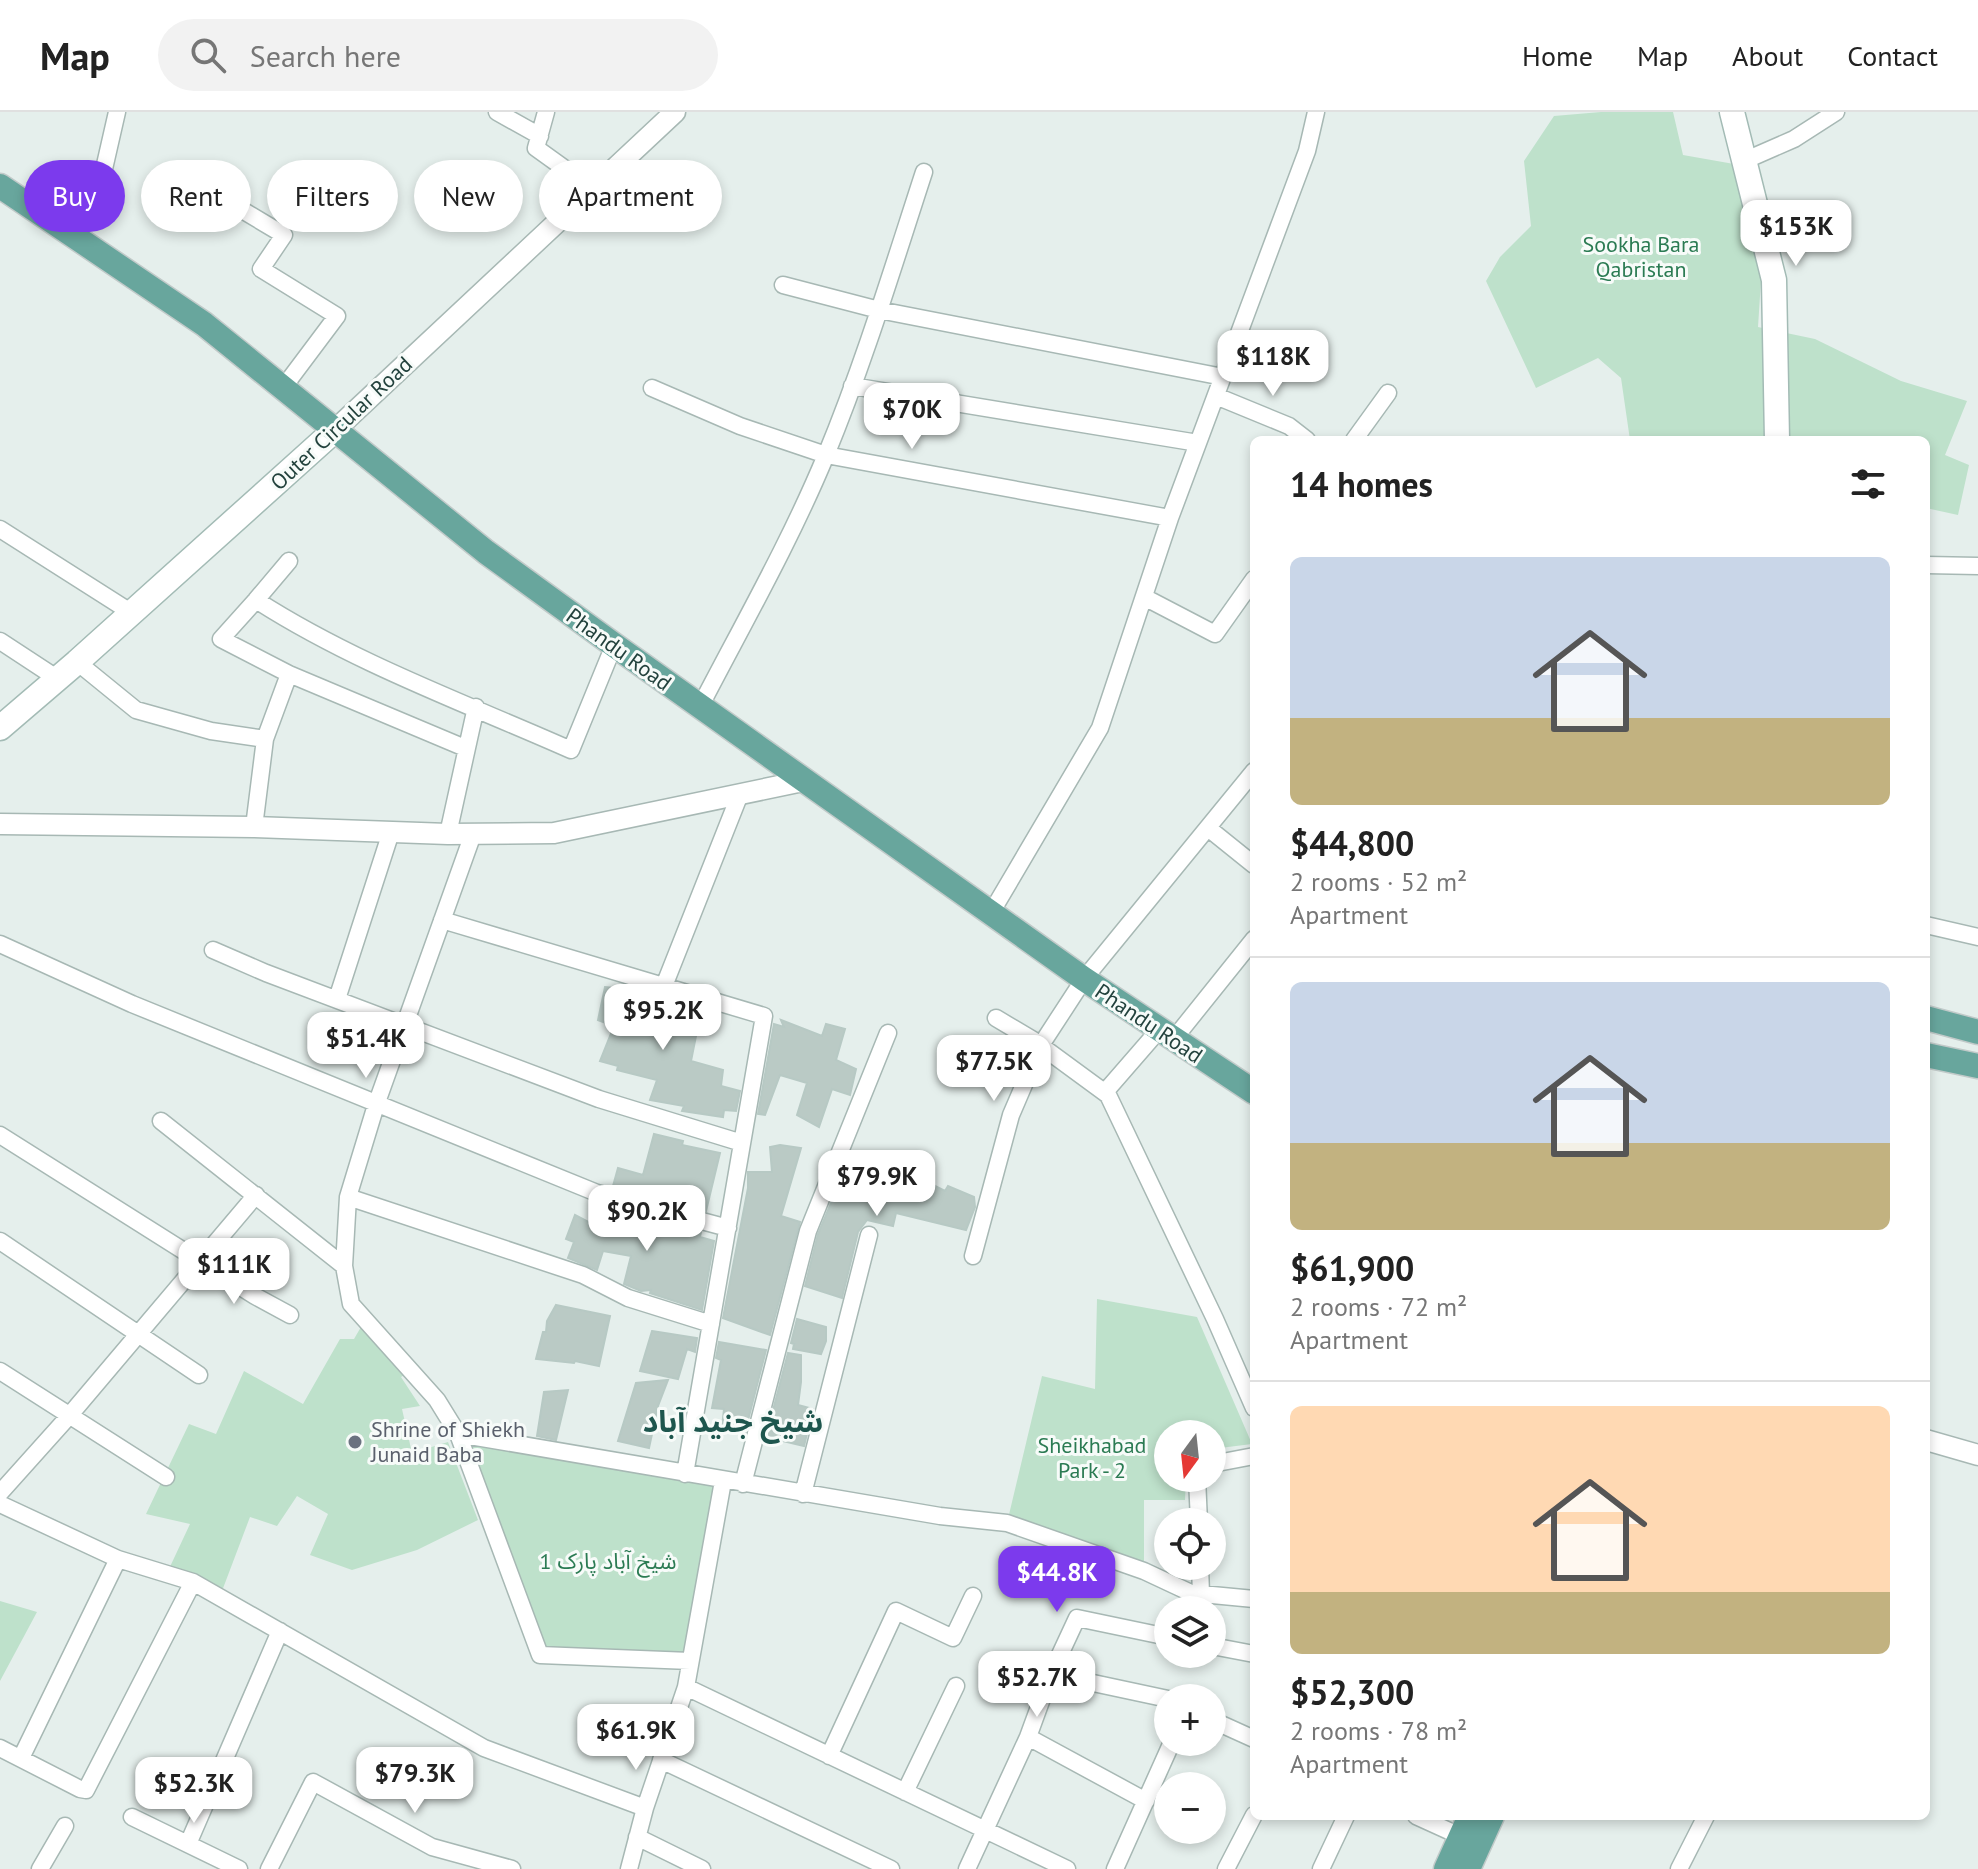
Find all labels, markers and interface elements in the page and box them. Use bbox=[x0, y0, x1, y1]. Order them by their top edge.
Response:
search box bbox=[158, 19, 718, 91]
text: Map bbox=[40, 31, 110, 80]
icon: search bbox=[186, 33, 230, 77]
text: Search here bbox=[250, 36, 401, 75]
text: Home bbox=[1522, 37, 1593, 74]
text: Map bbox=[1637, 37, 1688, 74]
text: About bbox=[1732, 37, 1803, 74]
text: Contact bbox=[1847, 37, 1938, 74]
chip: Buy bbox=[24, 160, 125, 232]
chip: Rent bbox=[141, 160, 251, 232]
chip: Filters bbox=[267, 160, 398, 232]
chip: New bbox=[414, 160, 523, 232]
chip: Apartment bbox=[539, 160, 722, 232]
pin: $153K bbox=[1740, 200, 1852, 268]
text: $153K bbox=[1758, 209, 1834, 242]
park label: Sookha Bara Qabristan bbox=[1583, 230, 1699, 283]
pin: $118K bbox=[1217, 330, 1329, 398]
text: $118K bbox=[1235, 339, 1311, 372]
street label: Outer Circular Road bbox=[264, 350, 418, 496]
pin: $70K bbox=[865, 383, 959, 451]
text: $70K bbox=[882, 392, 942, 425]
text: 14 homes bbox=[1290, 462, 1433, 506]
icon: filters bbox=[1846, 462, 1890, 506]
street label: Phandu Road bbox=[561, 601, 677, 697]
icon: home bbox=[1518, 609, 1662, 753]
text: $44,800 bbox=[1290, 821, 1414, 865]
text: 2 rooms · 52 m² bbox=[1290, 865, 1467, 898]
text: Apartment bbox=[1290, 898, 1408, 931]
street label: Phandu Road bbox=[1090, 977, 1208, 1069]
pin: $95.2K bbox=[598, 984, 728, 1052]
text: $95.2K bbox=[622, 993, 704, 1026]
pin: $51.4K bbox=[301, 1012, 431, 1080]
text: $51.4K bbox=[325, 1021, 407, 1054]
icon: home bbox=[1518, 1034, 1662, 1178]
pin: $77.5K bbox=[929, 1035, 1059, 1103]
text: $77.5K bbox=[955, 1044, 1033, 1077]
pin: $79.9K bbox=[812, 1150, 942, 1218]
text: $79.9K bbox=[836, 1159, 918, 1192]
pin: $90.2K bbox=[582, 1185, 712, 1253]
text: $90.2K bbox=[606, 1194, 688, 1227]
pin: $111K bbox=[178, 1238, 290, 1306]
text: $61,900 bbox=[1290, 1246, 1414, 1290]
text: $111K bbox=[196, 1247, 272, 1280]
text: 2 rooms · 72 m² bbox=[1290, 1290, 1467, 1323]
text: Apartment bbox=[1290, 1323, 1408, 1356]
district label: شیخ جنید آباد bbox=[643, 1401, 823, 1444]
place label: Shrine of Shiekh Junaid Baba bbox=[370, 1415, 525, 1468]
north arrow bbox=[1154, 1420, 1226, 1492]
map controls bbox=[1154, 1420, 1226, 1844]
park label: Sheikhabad Park - 2 bbox=[1038, 1431, 1146, 1484]
marker: Shrine of Shiekh Junaid Baba bbox=[346, 1433, 364, 1451]
icon: home bbox=[1518, 1458, 1662, 1602]
button: locate bbox=[1154, 1508, 1226, 1580]
pin: $44.8K bbox=[992, 1546, 1122, 1614]
park label: شیخ آباد پارک 1 bbox=[540, 1547, 676, 1578]
text: $44.8K bbox=[1016, 1555, 1098, 1588]
button: layers bbox=[1154, 1596, 1226, 1668]
pin: $52.7K bbox=[972, 1651, 1102, 1719]
text: $52.7K bbox=[996, 1660, 1078, 1693]
text: $52,300 bbox=[1290, 1670, 1414, 1714]
button: + bbox=[1154, 1684, 1226, 1756]
pin: $61.9K bbox=[571, 1704, 701, 1772]
text: $61.9K bbox=[595, 1713, 677, 1746]
text: 2 rooms · 78 m² bbox=[1290, 1714, 1467, 1747]
pin: $79.3K bbox=[350, 1747, 480, 1815]
text: Apartment bbox=[1290, 1747, 1408, 1780]
text: $79.3K bbox=[374, 1756, 456, 1789]
pin: $52.3K bbox=[129, 1757, 259, 1825]
text: $52.3K bbox=[153, 1766, 235, 1799]
button: − bbox=[1154, 1772, 1226, 1844]

